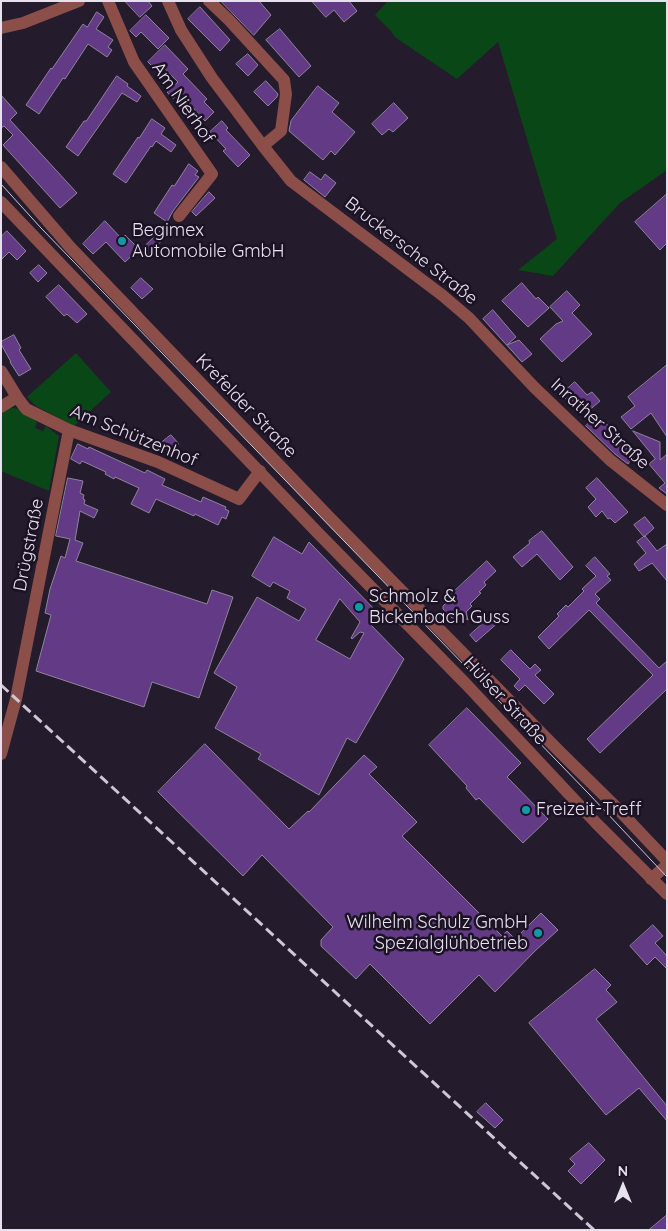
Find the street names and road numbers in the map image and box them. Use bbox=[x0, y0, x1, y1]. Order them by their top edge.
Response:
street label: Am Nierhof bbox=[147, 58, 219, 148]
street label: Bruckersche Straße bbox=[340, 192, 482, 310]
street label: Krefelder Straße bbox=[191, 349, 301, 463]
street label: Inrather Straße bbox=[546, 374, 654, 474]
street label: Am Schützenhof bbox=[67, 401, 201, 471]
street label: Drügstraße bbox=[9, 497, 49, 593]
street label: Hülser Straße bbox=[459, 652, 551, 750]

